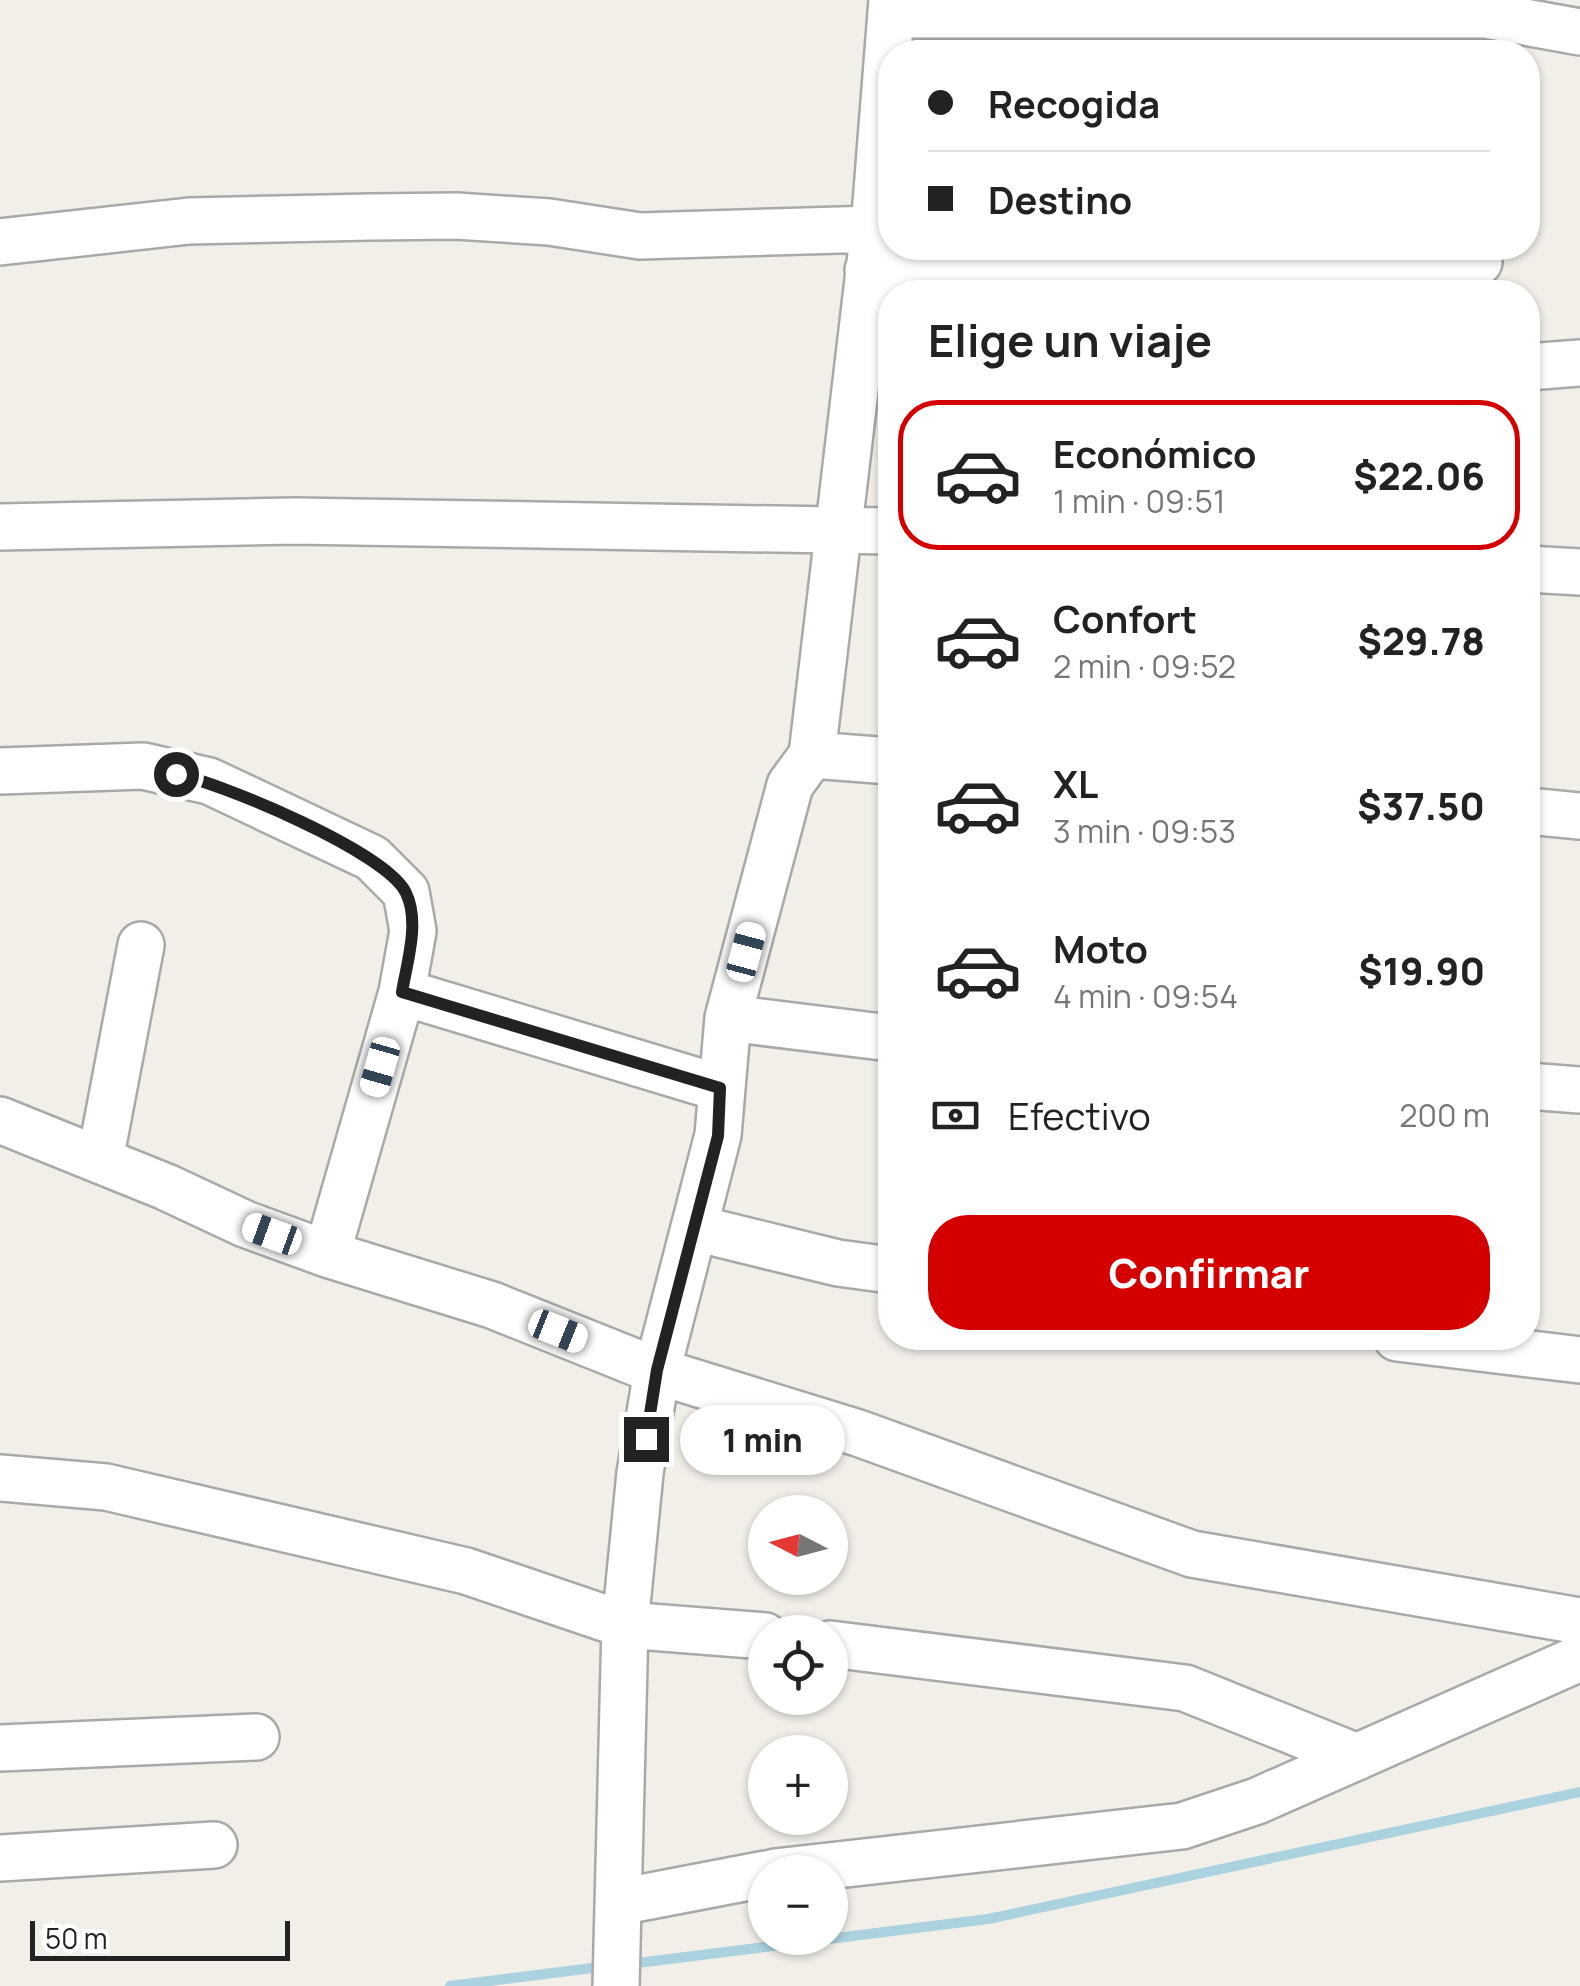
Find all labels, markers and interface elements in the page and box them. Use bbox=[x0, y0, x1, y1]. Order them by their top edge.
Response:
text: Recogida bbox=[988, 77, 1160, 129]
text: Destino bbox=[988, 173, 1132, 225]
text: Elige un viaje bbox=[928, 309, 1212, 371]
text: Económico bbox=[1053, 427, 1257, 479]
icon: car bbox=[933, 430, 1023, 520]
text: $22.06 bbox=[1353, 449, 1485, 501]
text: 1 min · 09:51 bbox=[1053, 479, 1225, 523]
text: Confort bbox=[1053, 592, 1197, 644]
icon: car bbox=[933, 595, 1023, 685]
text: $29.78 bbox=[1358, 614, 1485, 666]
text: 2 min · 09:52 bbox=[1053, 644, 1236, 688]
route start bbox=[154, 752, 199, 797]
text: XL bbox=[1053, 757, 1098, 809]
icon: car bbox=[933, 760, 1023, 850]
text: $37.50 bbox=[1357, 779, 1485, 831]
text: 3 min · 09:53 bbox=[1053, 809, 1236, 853]
car bbox=[724, 919, 768, 985]
text: Moto bbox=[1053, 922, 1148, 974]
icon: car bbox=[933, 925, 1023, 1015]
text: $19.90 bbox=[1358, 944, 1485, 996]
text: 4 min · 09:54 bbox=[1053, 974, 1238, 1018]
car bbox=[357, 1034, 403, 1100]
icon: cash bbox=[928, 1088, 983, 1143]
text: Efectivo bbox=[1008, 1089, 1151, 1141]
text: 200 m bbox=[1399, 1093, 1490, 1137]
car bbox=[239, 1210, 305, 1258]
button: Confirmar bbox=[928, 1215, 1490, 1330]
car bbox=[525, 1306, 591, 1356]
callout: 1 min bbox=[681, 1404, 846, 1474]
route end bbox=[624, 1417, 669, 1462]
text: 1 min bbox=[722, 1418, 803, 1462]
north arrow bbox=[748, 1495, 848, 1595]
map controls bbox=[748, 1495, 848, 1955]
button: locate bbox=[748, 1615, 848, 1715]
button: + bbox=[748, 1735, 848, 1835]
button: − bbox=[748, 1855, 848, 1955]
scale bar bbox=[30, 1916, 290, 1960]
text: 50 m bbox=[45, 1919, 108, 1957]

